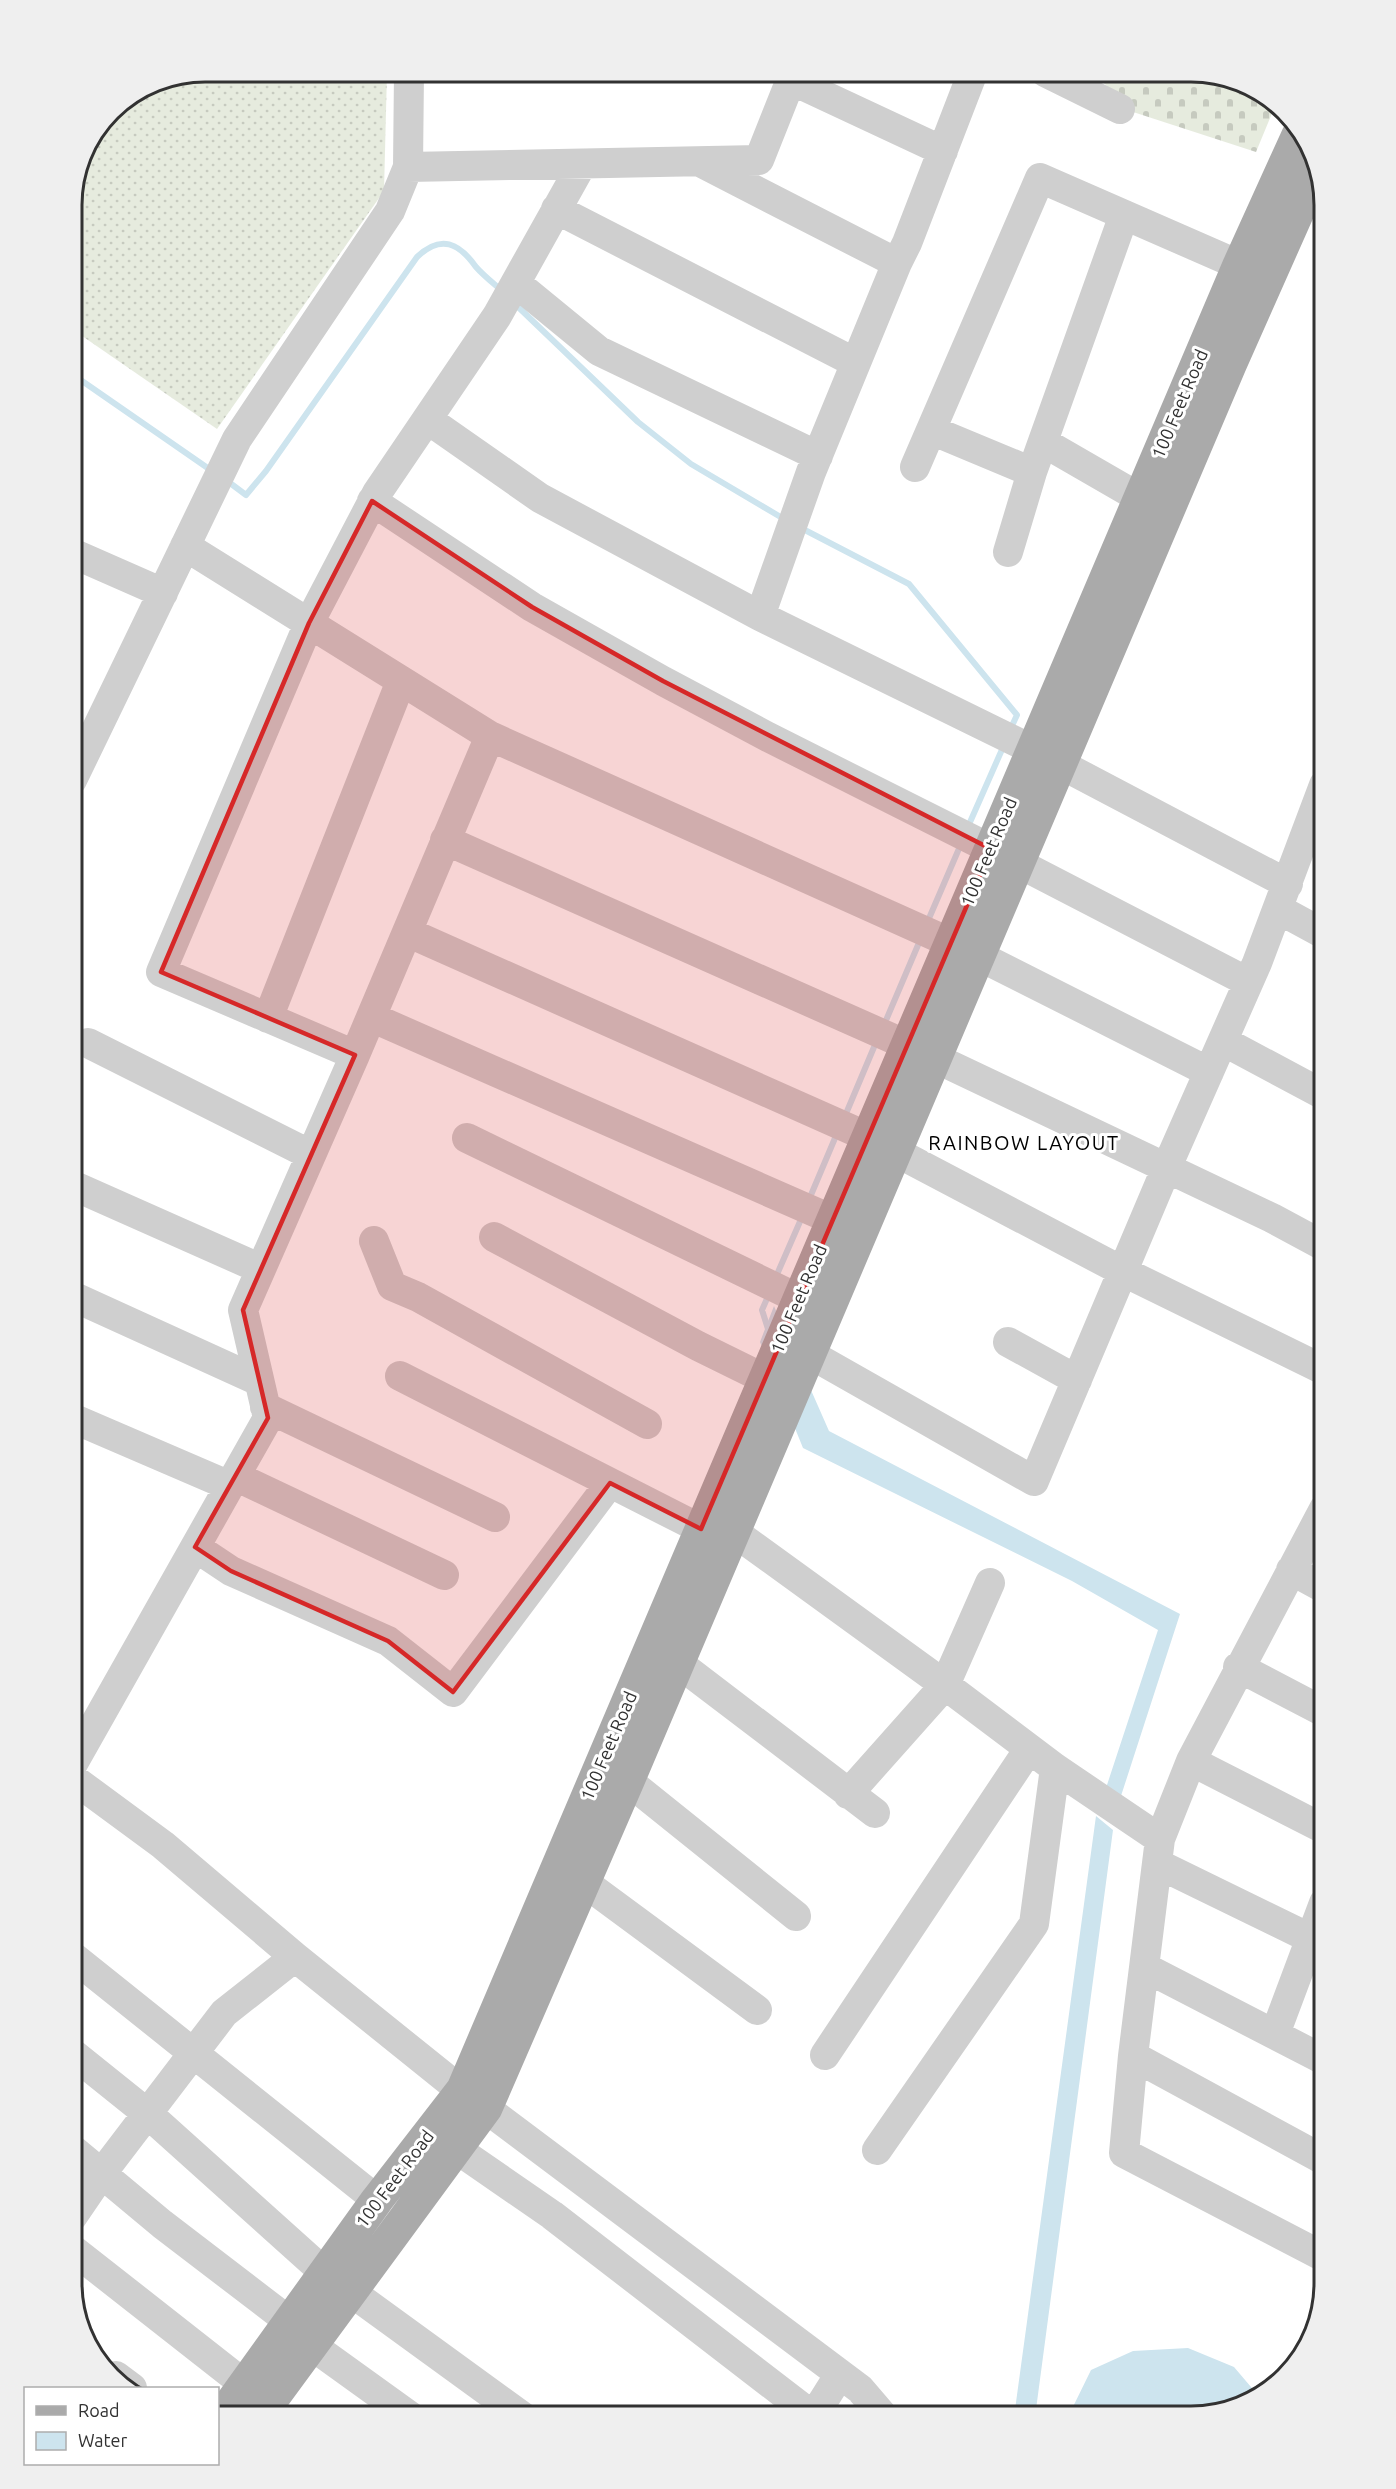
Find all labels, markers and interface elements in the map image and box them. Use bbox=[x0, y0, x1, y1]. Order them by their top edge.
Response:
street label: 100 Feet Road bbox=[1147, 346, 1211, 461]
street label: 100 Feet Road bbox=[956, 794, 1020, 909]
district label: RAINBOW LAYOUT bbox=[928, 1131, 1120, 1154]
street label: 100 Feet Road bbox=[766, 1241, 830, 1356]
street label: 100 Feet Road bbox=[576, 1688, 640, 1803]
street label: 100 Feet Road bbox=[351, 2126, 437, 2231]
legend bbox=[24, 2387, 219, 2465]
text: Road bbox=[78, 2400, 120, 2420]
text: Water bbox=[78, 2430, 128, 2450]

